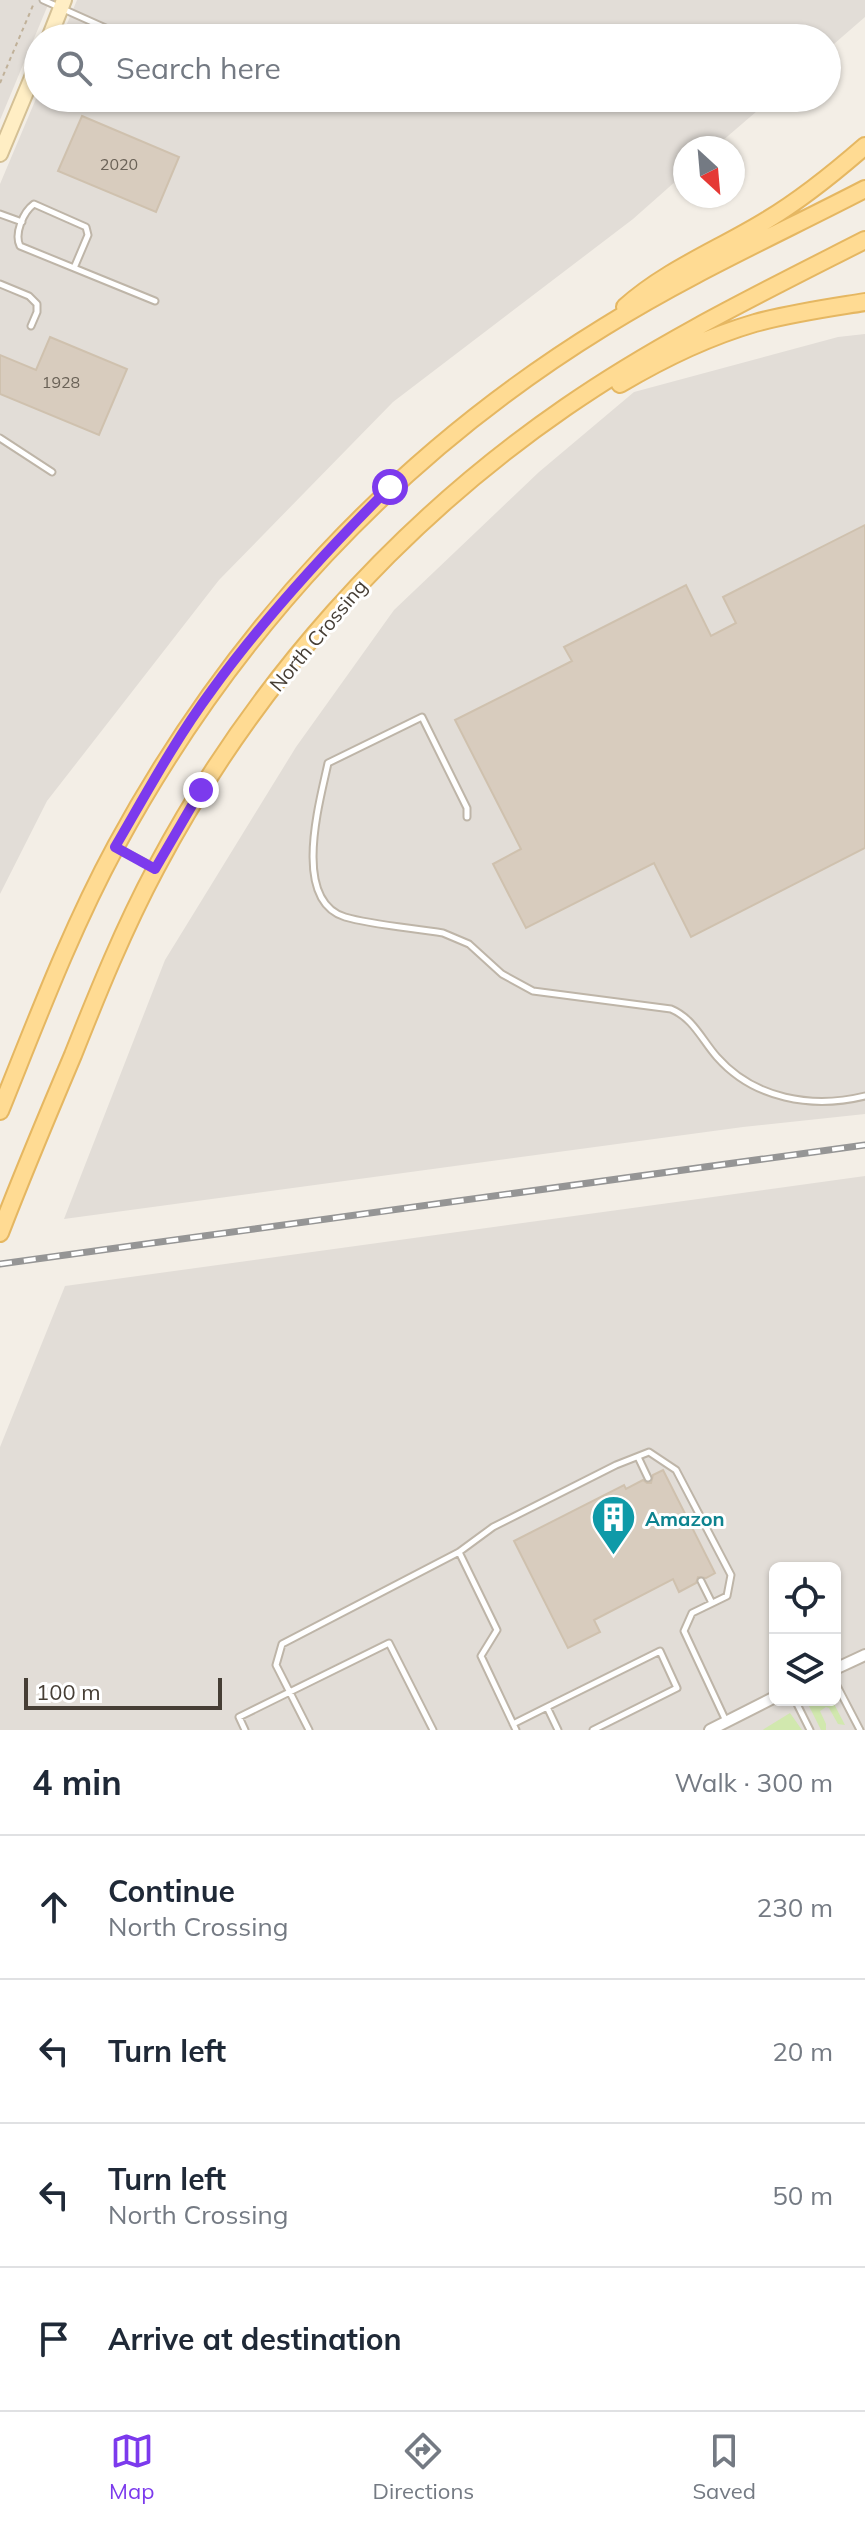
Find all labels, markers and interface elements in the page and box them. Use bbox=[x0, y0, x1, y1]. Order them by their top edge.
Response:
search box bbox=[24, 24, 841, 112]
icon: search bbox=[52, 46, 96, 90]
text: Search here bbox=[116, 49, 281, 87]
north arrow bbox=[673, 136, 745, 208]
house number: 2020 bbox=[100, 154, 138, 174]
house number: 1928 bbox=[42, 372, 80, 392]
route start bbox=[372, 469, 408, 505]
street label: North Crossing bbox=[264, 574, 372, 696]
route end bbox=[183, 772, 219, 808]
building icon: Amazon bbox=[590, 1494, 638, 1557]
place label: Amazon bbox=[645, 1506, 725, 1531]
map controls bbox=[769, 1562, 841, 1706]
button: locate bbox=[769, 1562, 841, 1634]
button: layers bbox=[769, 1634, 841, 1706]
scale bar bbox=[24, 1674, 222, 1710]
text: 100 m bbox=[36, 1678, 101, 1706]
text: 4 min bbox=[32, 1761, 122, 1804]
text: Walk · 300 m bbox=[674, 1766, 833, 1799]
text: Continue bbox=[108, 1872, 235, 1910]
icon: ahead bbox=[32, 1885, 76, 1929]
text: 230 m bbox=[757, 1891, 833, 1924]
text: North Crossing bbox=[108, 1910, 288, 1943]
icon: left bbox=[32, 2029, 76, 2073]
text: Turn left bbox=[108, 2032, 226, 2070]
text: 20 m bbox=[772, 2035, 833, 2068]
text: Turn left bbox=[108, 2160, 226, 2198]
icon: left bbox=[32, 2173, 76, 2217]
text: 50 m bbox=[772, 2179, 833, 2212]
text: North Crossing bbox=[108, 2198, 288, 2231]
icon: arrive bbox=[32, 2317, 76, 2361]
text: Arrive at destination bbox=[108, 2320, 402, 2358]
tab: Map bbox=[109, 2429, 154, 2505]
tab: Directions bbox=[373, 2429, 474, 2505]
tab: Saved bbox=[692, 2429, 756, 2505]

